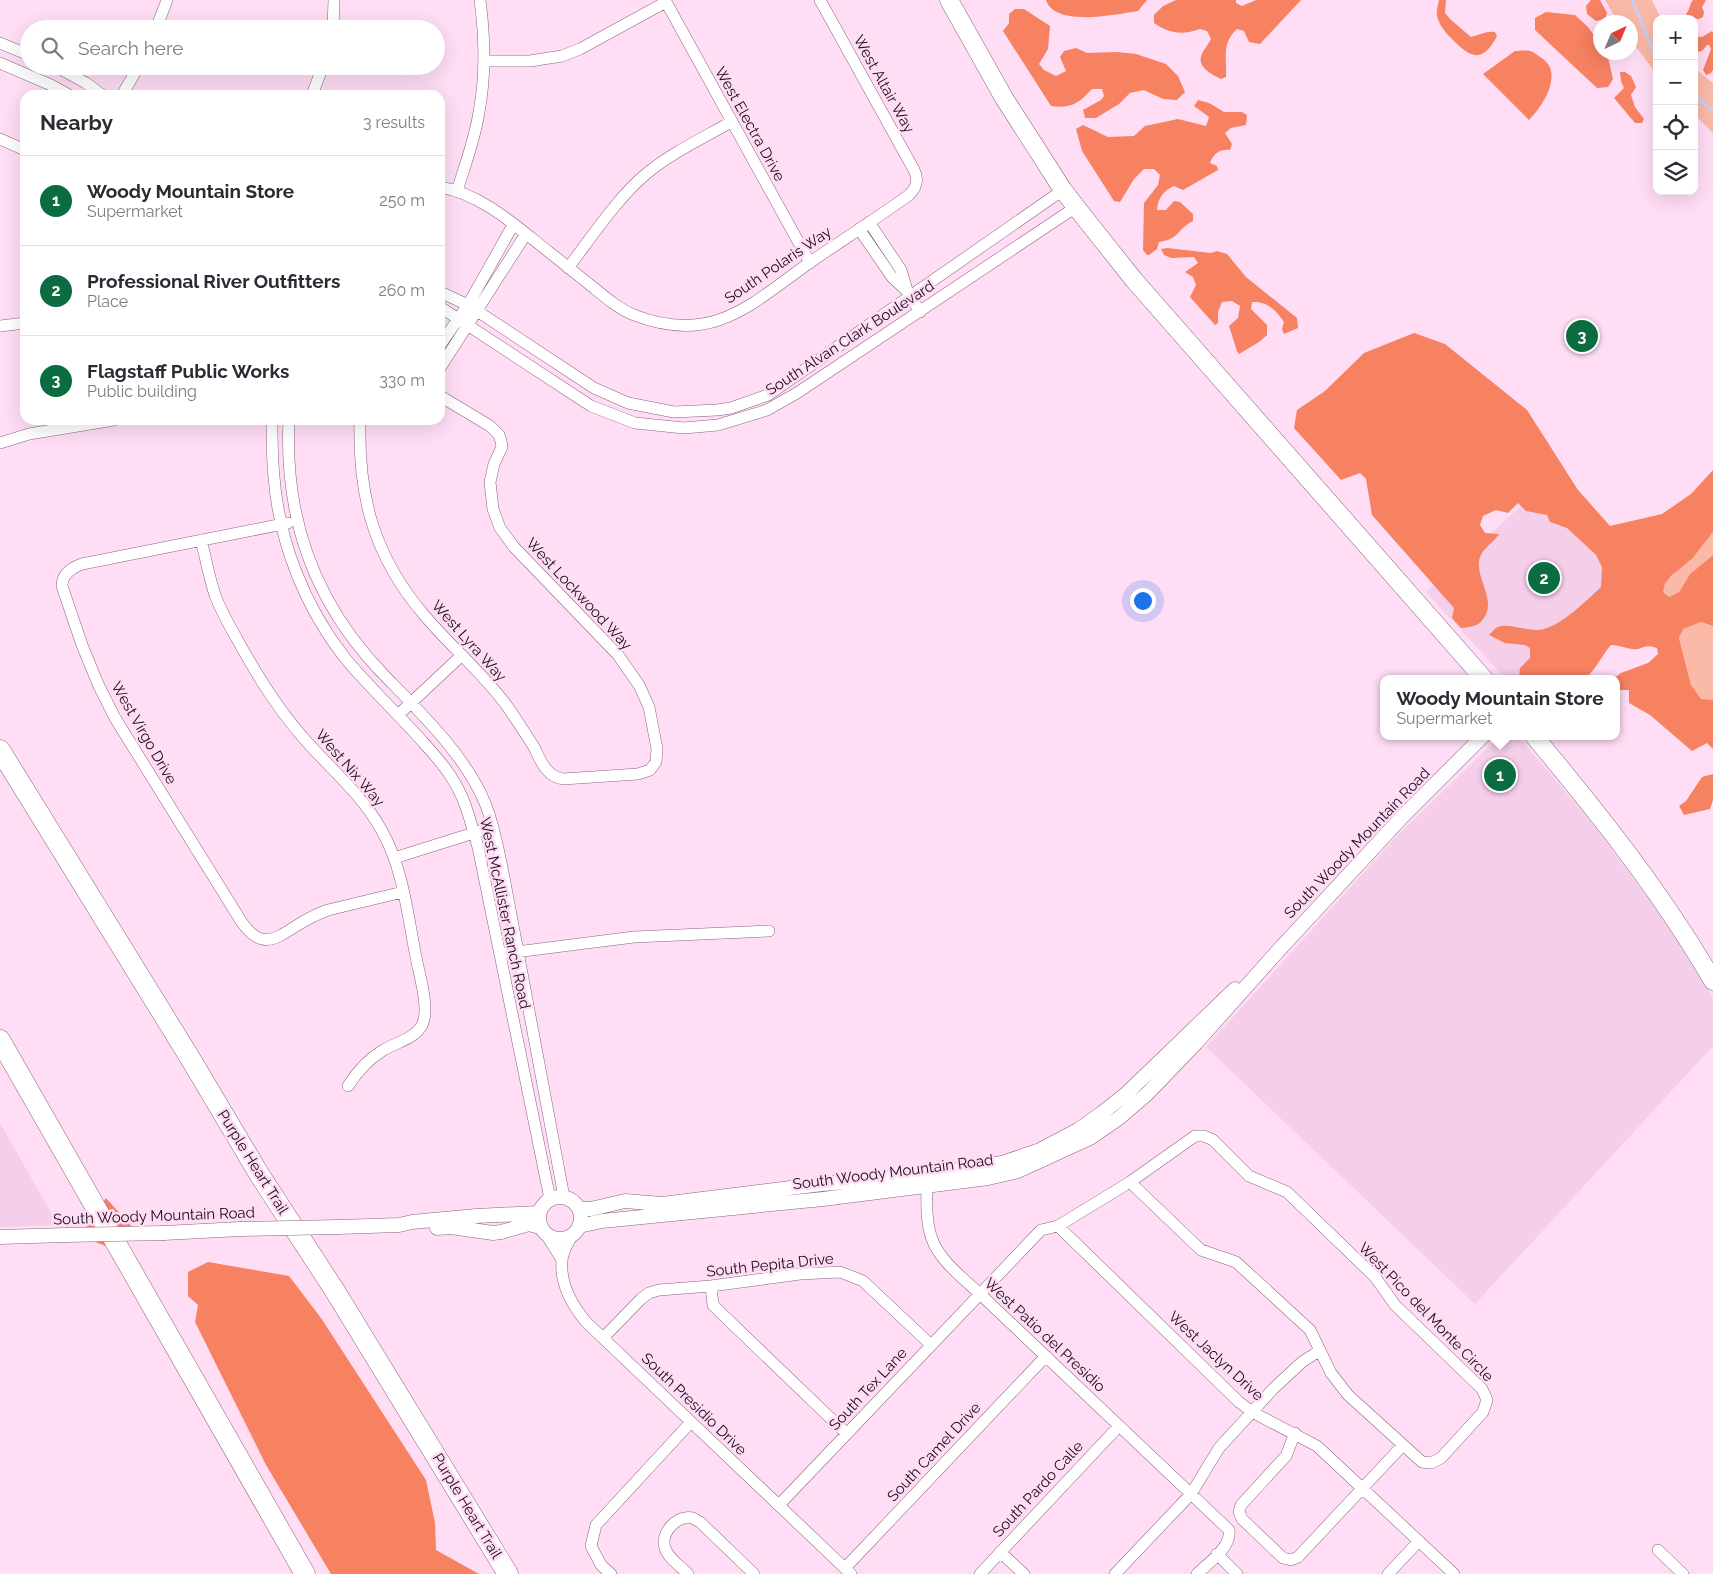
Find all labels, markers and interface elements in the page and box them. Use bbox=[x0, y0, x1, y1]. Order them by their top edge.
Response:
north arrow bbox=[1593, 15, 1638, 60]
map controls bbox=[1653, 15, 1698, 195]
button: + bbox=[1653, 15, 1698, 60]
search box bbox=[20, 20, 445, 75]
street label: West Altair Way bbox=[850, 32, 918, 136]
icon: search bbox=[38, 34, 66, 62]
text: Search here bbox=[78, 37, 184, 59]
button: − bbox=[1653, 60, 1698, 105]
street label: West Electra Drive bbox=[711, 64, 789, 184]
button: locate bbox=[1653, 105, 1698, 150]
text: Nearby bbox=[40, 110, 113, 135]
text: 3 results bbox=[363, 113, 425, 132]
button: layers bbox=[1653, 150, 1698, 195]
text: Woody Mountain Store bbox=[87, 180, 294, 202]
text: 1 bbox=[52, 191, 60, 210]
text: 250 m bbox=[379, 191, 425, 210]
text: Supermarket bbox=[87, 202, 183, 221]
street label: South Polaris Way bbox=[721, 223, 835, 307]
text: Professional River Outfitters bbox=[87, 270, 340, 292]
street label: South Alvan Clark Boulevard bbox=[762, 277, 938, 399]
text: 2 bbox=[51, 281, 61, 300]
text: 260 m bbox=[378, 281, 425, 300]
text: Place bbox=[87, 292, 128, 311]
pin: 3 bbox=[1566, 317, 1598, 355]
text: Flagstaff Public Works bbox=[87, 360, 289, 382]
text: 3 bbox=[52, 371, 60, 390]
text: 330 m bbox=[379, 371, 425, 390]
text: Public building bbox=[87, 382, 197, 401]
street label: West Lockwood Way bbox=[522, 534, 636, 654]
pin: 2 bbox=[1528, 559, 1560, 597]
your location bbox=[1130, 588, 1156, 614]
street label: West Lyra Way bbox=[428, 597, 510, 685]
popup bbox=[1380, 675, 1620, 740]
street label: West Virgo Drive bbox=[107, 679, 181, 788]
text: Woody Mountain Store bbox=[1396, 687, 1604, 709]
text: Supermarket bbox=[1396, 709, 1492, 728]
street label: West Nix Way bbox=[312, 726, 388, 810]
pin: 1 bbox=[1484, 756, 1516, 794]
street label: South Woody Mountain Road bbox=[1280, 764, 1434, 922]
street label: West McAllister Ranch Road bbox=[476, 816, 534, 1010]
street label: Purple Heart Trail bbox=[214, 1107, 293, 1218]
street label: South Woody Mountain Road bbox=[792, 1151, 994, 1193]
street label: South Woody Mountain Road bbox=[53, 1203, 255, 1229]
street label: West Pico del Monte Circle bbox=[1355, 1239, 1497, 1385]
street label: South Pepita Drive bbox=[705, 1249, 835, 1281]
street label: West Patio del Presidio bbox=[981, 1274, 1109, 1396]
street label: West Jaclyn Drive bbox=[1165, 1307, 1267, 1405]
street label: South Tex Lane bbox=[825, 1344, 911, 1434]
street label: South Presidio Drive bbox=[638, 1349, 751, 1459]
street label: South Camel Drive bbox=[883, 1399, 985, 1505]
street label: South Pardo Calle bbox=[989, 1437, 1087, 1541]
street label: Purple Heart Trail bbox=[428, 1450, 506, 1563]

